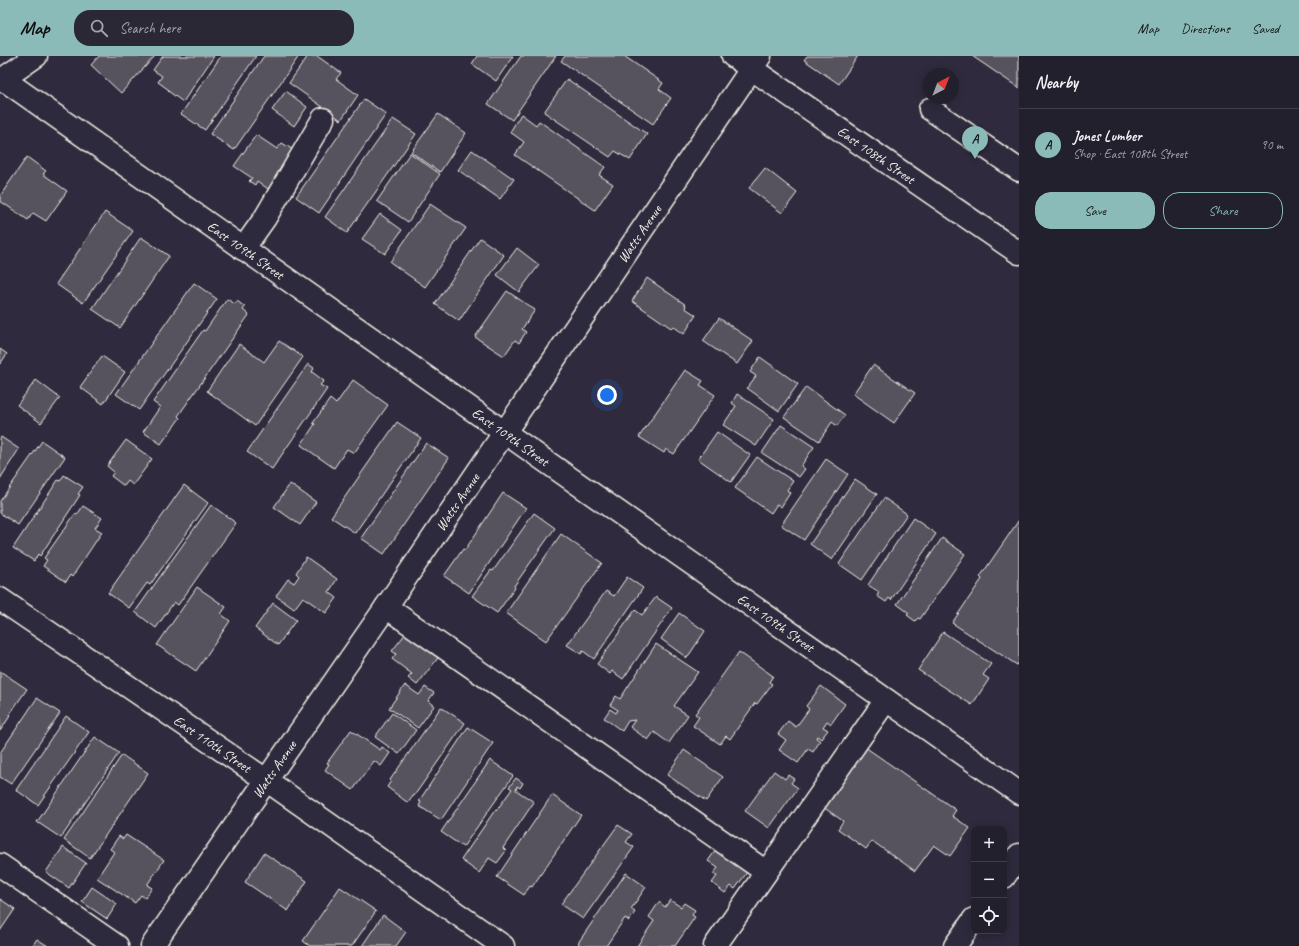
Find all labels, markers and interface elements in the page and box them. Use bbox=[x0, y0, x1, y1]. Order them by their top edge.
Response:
search box bbox=[74, 10, 354, 46]
text: Map bbox=[20, 16, 50, 40]
icon: search bbox=[88, 17, 110, 39]
text: Search here bbox=[120, 19, 181, 38]
text: Map bbox=[1138, 20, 1159, 37]
text: Directions bbox=[1181, 20, 1230, 37]
text: Saved bbox=[1252, 20, 1279, 37]
north arrow bbox=[923, 68, 959, 104]
text: Nearby bbox=[1035, 72, 1078, 93]
street label: East 108th Street bbox=[834, 123, 919, 188]
pin: A bbox=[962, 126, 988, 159]
text: Jones Lumber bbox=[1073, 127, 1141, 146]
text: A bbox=[1045, 137, 1051, 153]
text: 90 m bbox=[1261, 137, 1283, 153]
text: Shop · East 108th Street bbox=[1073, 146, 1187, 162]
button: Save bbox=[1035, 192, 1155, 229]
button: Share bbox=[1163, 192, 1283, 229]
street label: Watts Avenue bbox=[614, 201, 666, 266]
street label: East 109th Street bbox=[204, 218, 288, 284]
your location bbox=[597, 385, 617, 405]
street label: East 109th Street bbox=[469, 404, 553, 471]
street label: Watts Avenue bbox=[432, 469, 484, 534]
street label: East 109th Street bbox=[734, 590, 818, 657]
street label: East 110th Street bbox=[170, 712, 255, 777]
street label: Watts Avenue bbox=[249, 736, 301, 801]
map controls bbox=[971, 826, 1007, 934]
button: + bbox=[971, 826, 1007, 862]
button: − bbox=[971, 862, 1007, 898]
button: locate bbox=[971, 898, 1007, 934]

